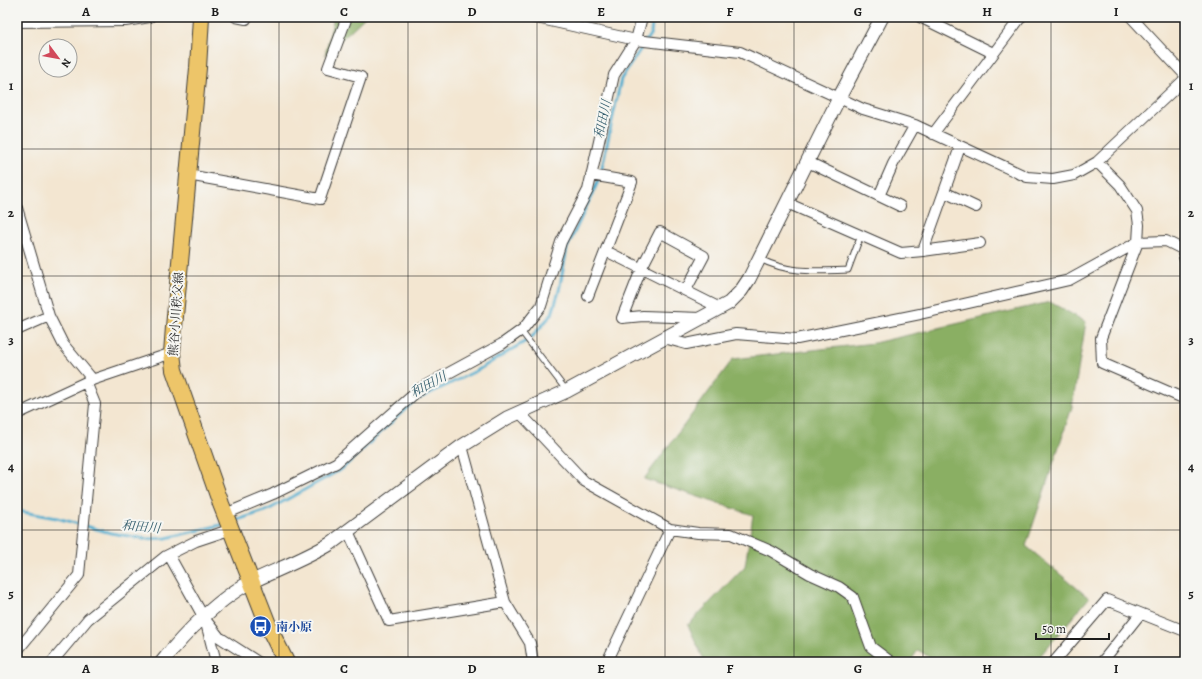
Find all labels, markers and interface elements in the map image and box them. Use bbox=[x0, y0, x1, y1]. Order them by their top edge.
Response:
text: A bbox=[81, 3, 91, 20]
text: B bbox=[211, 3, 219, 20]
text: C bbox=[340, 3, 348, 20]
text: D bbox=[467, 3, 477, 20]
text: E bbox=[597, 3, 605, 20]
text: F bbox=[727, 3, 734, 20]
text: G bbox=[854, 3, 862, 20]
text: H bbox=[982, 3, 992, 20]
text: I bbox=[1114, 3, 1119, 20]
north arrow bbox=[38, 38, 78, 78]
text: N bbox=[58, 56, 75, 70]
text: 1 bbox=[9, 77, 14, 94]
text: 1 bbox=[1189, 77, 1194, 94]
water label: 和田川 bbox=[590, 96, 615, 140]
text: 2 bbox=[8, 204, 15, 221]
text: 2 bbox=[1188, 204, 1195, 221]
street label: 熊谷小川秩父線 bbox=[165, 272, 187, 356]
text: 3 bbox=[8, 331, 14, 348]
text: 3 bbox=[1188, 331, 1194, 348]
water label: 和田川 bbox=[407, 367, 451, 401]
text: 4 bbox=[8, 458, 14, 475]
text: 4 bbox=[1188, 458, 1194, 475]
water label: 和田川 bbox=[121, 516, 163, 537]
text: 5 bbox=[8, 585, 14, 602]
text: 5 bbox=[1188, 585, 1194, 602]
bus stop icon: 南小原 bbox=[248, 614, 274, 640]
scale bar bbox=[1036, 615, 1109, 641]
place label: 南小原 bbox=[276, 619, 312, 635]
text: 50 m bbox=[1042, 621, 1066, 637]
text: A bbox=[81, 660, 91, 677]
text: B bbox=[211, 660, 219, 677]
text: C bbox=[340, 660, 348, 677]
text: D bbox=[467, 660, 477, 677]
text: E bbox=[597, 660, 605, 677]
text: F bbox=[727, 660, 734, 677]
text: G bbox=[854, 660, 862, 677]
text: H bbox=[982, 660, 992, 677]
text: I bbox=[1114, 660, 1119, 677]

